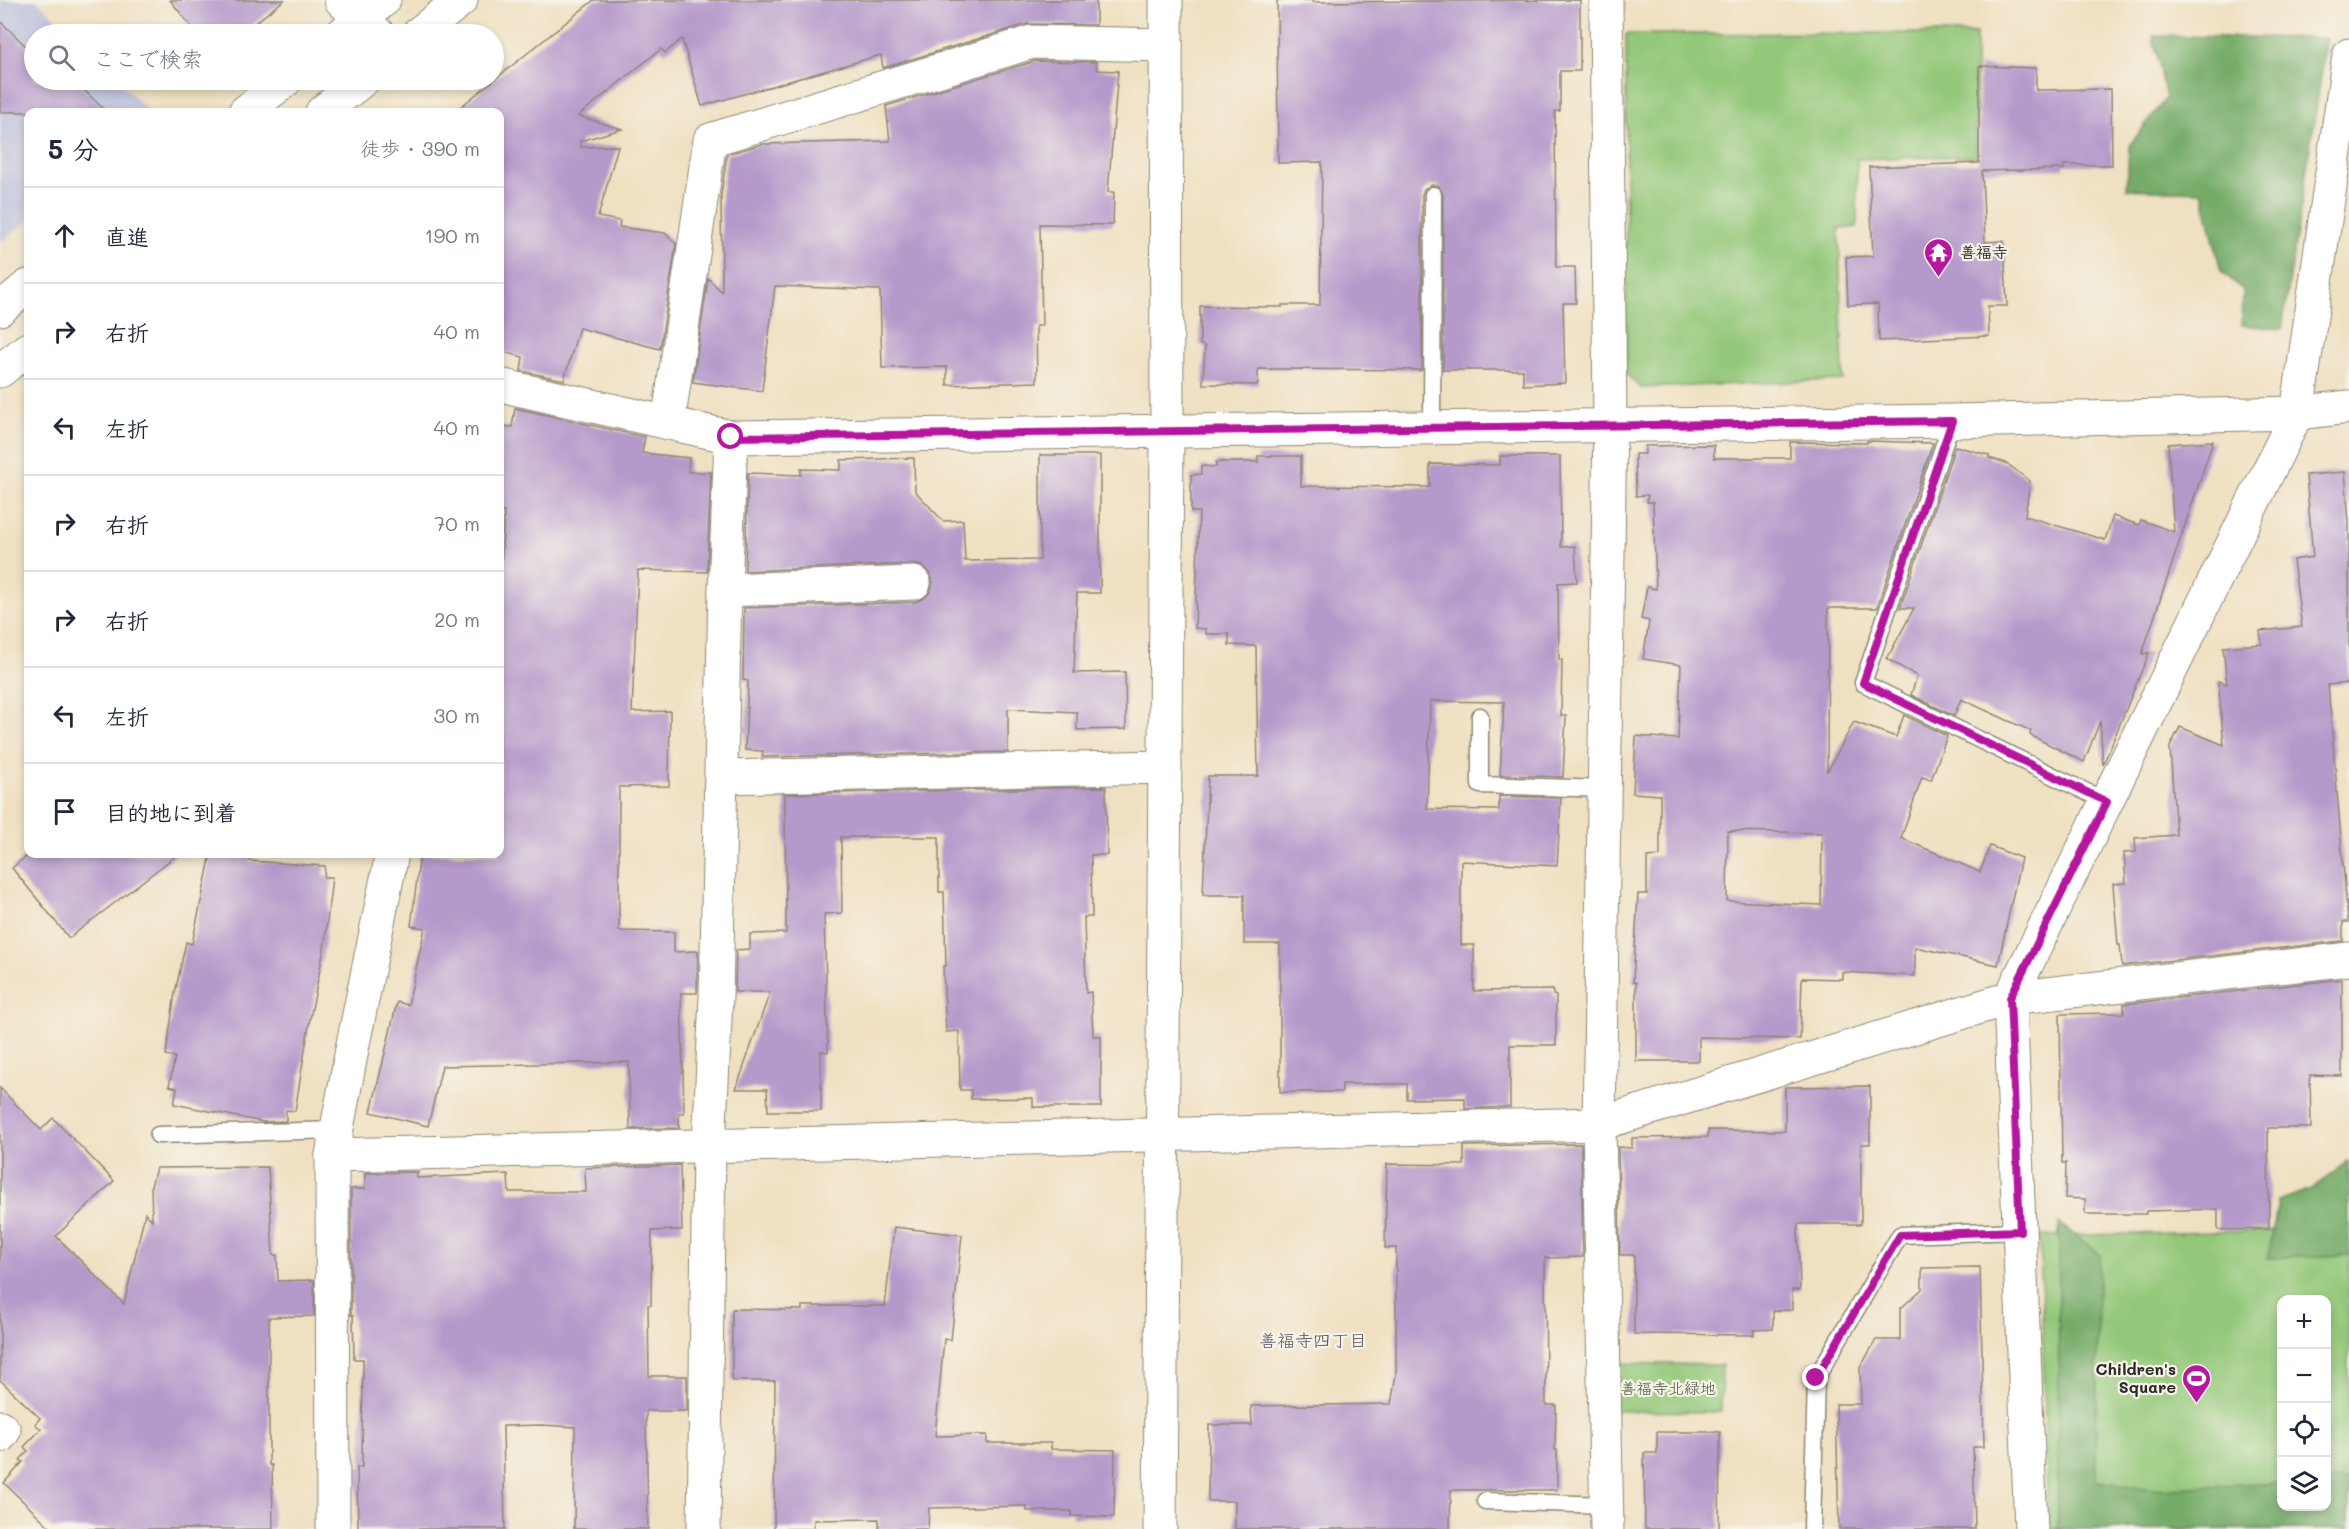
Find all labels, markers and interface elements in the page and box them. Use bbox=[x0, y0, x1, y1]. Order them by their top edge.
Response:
search box bbox=[24, 24, 504, 90]
icon: search bbox=[45, 41, 78, 74]
text: ここで検索 bbox=[93, 44, 203, 73]
text: 5 分 bbox=[48, 132, 99, 166]
text: 徒歩 · 390 m bbox=[360, 135, 480, 161]
icon: ahead bbox=[48, 219, 81, 252]
text: 直進 bbox=[105, 222, 149, 251]
text: 190 m bbox=[425, 222, 480, 248]
temple icon: 善福寺 bbox=[1923, 236, 1955, 278]
place label: 善福寺 bbox=[1960, 241, 2008, 262]
icon: right bbox=[48, 315, 81, 348]
text: 右折 bbox=[105, 318, 149, 347]
text: 40 m bbox=[434, 318, 480, 344]
icon: left bbox=[48, 411, 81, 444]
text: 左折 bbox=[105, 414, 149, 443]
text: 40 m bbox=[434, 414, 480, 440]
route start bbox=[717, 423, 743, 449]
icon: right bbox=[48, 507, 81, 540]
text: 右折 bbox=[105, 510, 149, 539]
text: 70 m bbox=[434, 510, 480, 536]
icon: right bbox=[48, 603, 81, 636]
text: 右折 bbox=[105, 606, 149, 635]
text: 20 m bbox=[434, 606, 480, 632]
icon: left bbox=[48, 699, 81, 732]
text: 左折 bbox=[105, 702, 149, 731]
text: 30 m bbox=[434, 702, 480, 728]
icon: arrive bbox=[48, 795, 81, 828]
text: 目的地に到着 bbox=[105, 798, 237, 827]
map controls bbox=[2277, 1295, 2331, 1511]
button: + bbox=[2277, 1295, 2331, 1349]
district label: 善福寺四丁目 bbox=[1259, 1328, 1367, 1352]
button: − bbox=[2277, 1349, 2331, 1403]
place label: Children's Square bbox=[2096, 1358, 2176, 1397]
sports icon: Children's Square bbox=[2181, 1362, 2213, 1404]
route end bbox=[1802, 1364, 1828, 1390]
park label: 善福寺北緑地 bbox=[1620, 1377, 1716, 1398]
button: locate bbox=[2277, 1403, 2331, 1457]
button: layers bbox=[2277, 1457, 2331, 1511]

